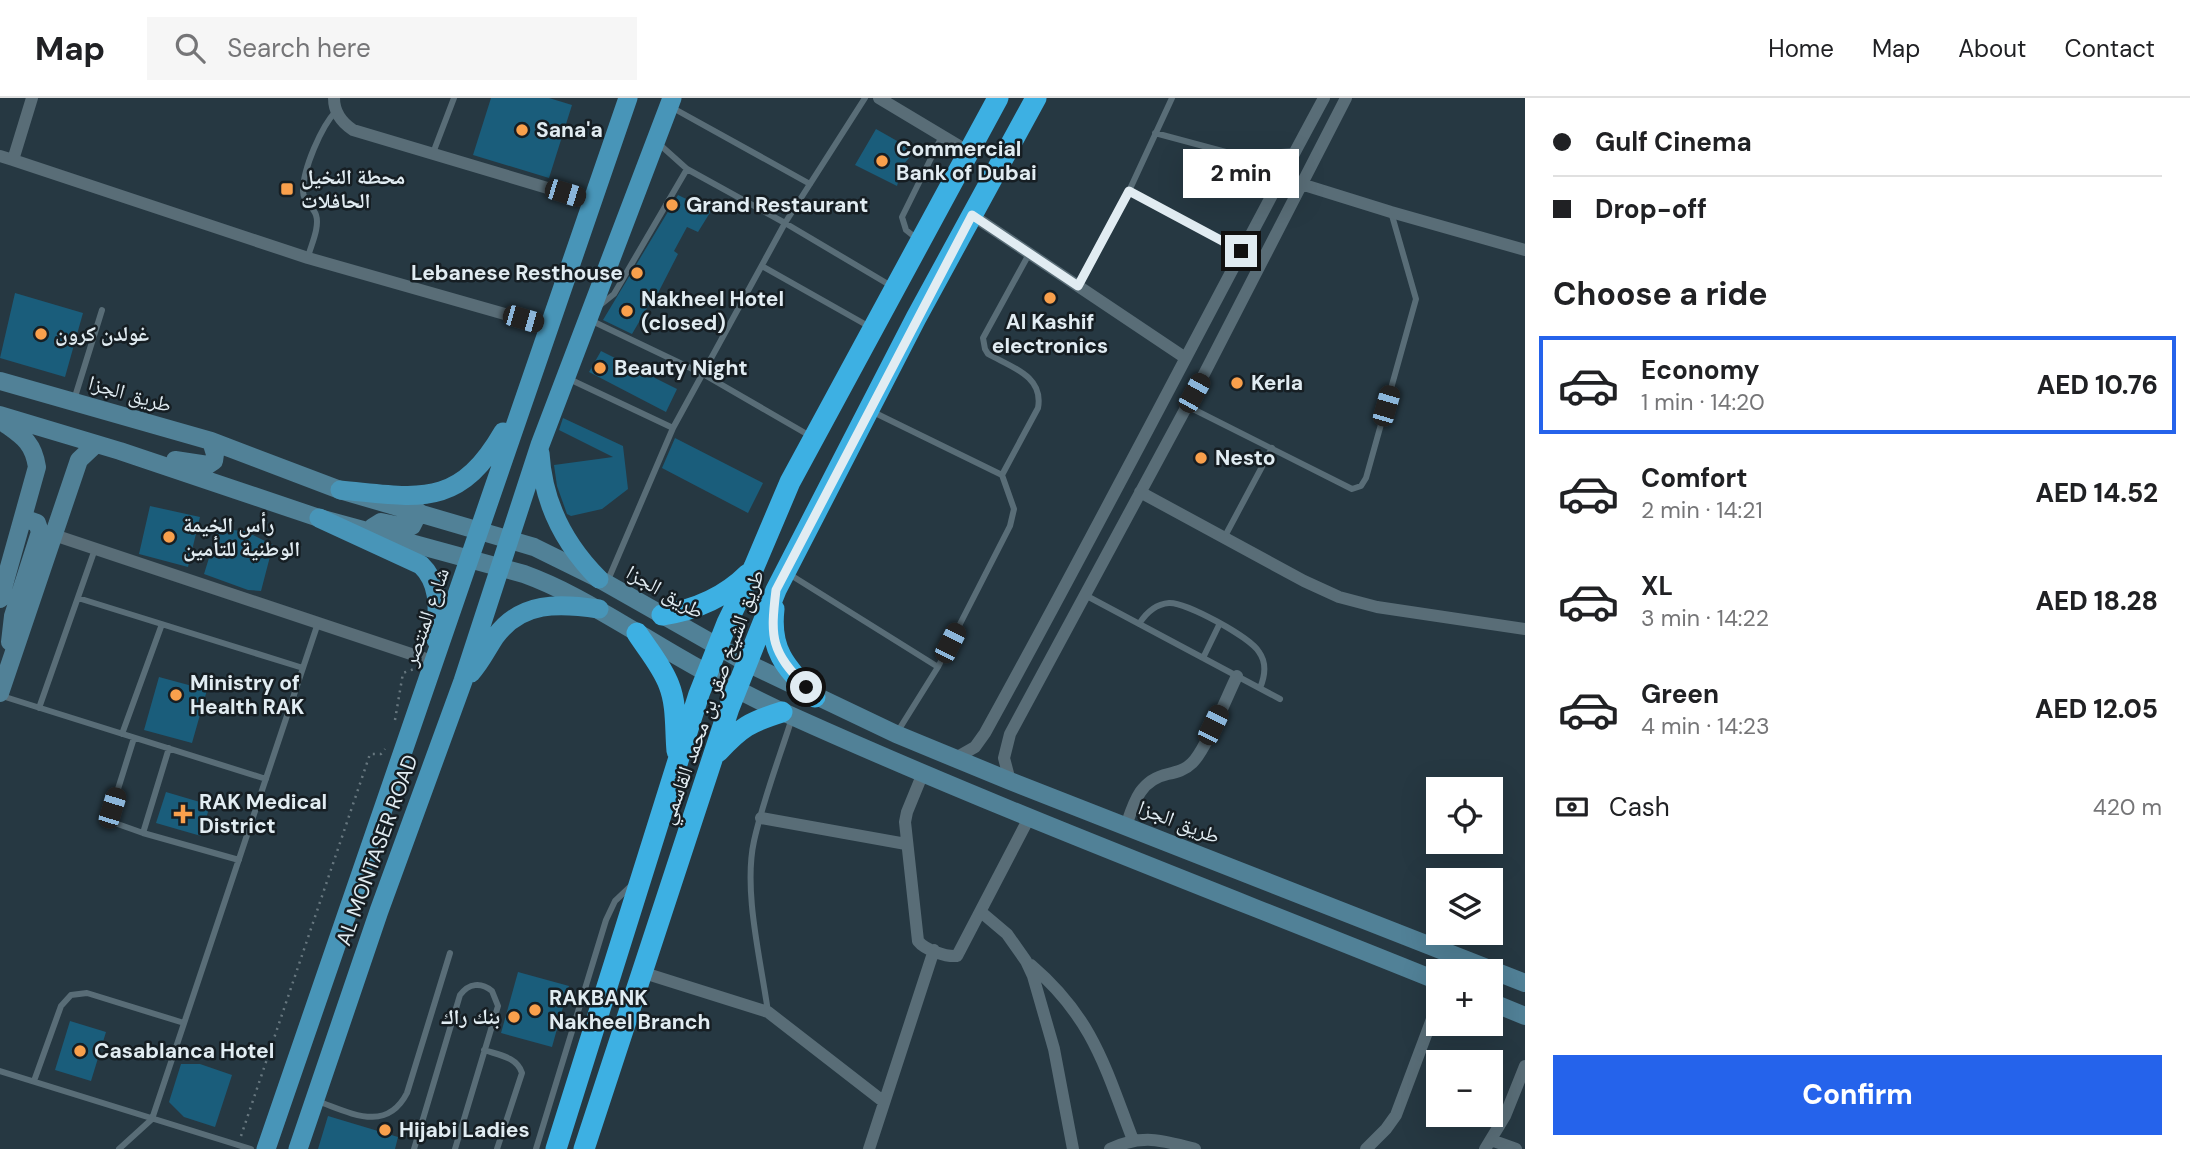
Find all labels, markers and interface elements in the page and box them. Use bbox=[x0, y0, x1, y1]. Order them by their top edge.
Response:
search box bbox=[147, 17, 637, 80]
text: Map bbox=[35, 27, 105, 70]
icon: search bbox=[171, 29, 209, 67]
text: Search here bbox=[227, 31, 371, 65]
text: Home bbox=[1768, 33, 1834, 64]
text: Map bbox=[1872, 33, 1920, 64]
text: About bbox=[1958, 33, 2027, 64]
text: Contact bbox=[2065, 33, 2155, 64]
place label: Sana'a bbox=[536, 116, 603, 144]
marker: Sana'a bbox=[514, 122, 530, 138]
text: Gulf Cinema bbox=[1595, 125, 1752, 159]
place label: Commercial Bank of Dubai bbox=[896, 135, 1037, 187]
callout: 2 min bbox=[1183, 150, 1299, 198]
marker: Commercial Bank of Dubai bbox=[874, 153, 890, 169]
text: 2 min bbox=[1210, 158, 1272, 188]
place label: محطة النخيل الحافلات bbox=[301, 163, 405, 215]
car bbox=[542, 177, 589, 209]
marker: محطة النخيل الحافلات bbox=[279, 181, 295, 197]
place label: Grand Restaurant bbox=[686, 191, 868, 219]
text: Drop-off bbox=[1595, 192, 1707, 226]
marker: Grand Restaurant bbox=[664, 197, 680, 213]
route end bbox=[1225, 235, 1257, 267]
place label: Lebanese Resthouse bbox=[411, 259, 623, 287]
marker: Lebanese Resthouse bbox=[629, 265, 645, 281]
text: Choose a ride bbox=[1553, 273, 1768, 315]
place label: Nakheel Hotel (closed) bbox=[641, 285, 784, 337]
marker: Al Kashif electronics bbox=[1042, 290, 1058, 306]
car bbox=[500, 303, 547, 335]
marker: Nakheel Hotel (closed) bbox=[619, 303, 635, 319]
place label: Al Kashif electronics bbox=[992, 308, 1108, 360]
place label: غولدن كرون bbox=[55, 320, 149, 348]
marker: غولدن كرون bbox=[33, 326, 49, 342]
text: Economy bbox=[1641, 353, 1759, 387]
place label: Beauty Night bbox=[614, 354, 748, 382]
icon: car bbox=[1557, 354, 1620, 417]
marker: Beauty Night bbox=[592, 360, 608, 376]
text: AED 10.76 bbox=[2037, 368, 2158, 402]
street label: طريق الجزا bbox=[85, 369, 175, 419]
place label: Kerla bbox=[1251, 369, 1303, 397]
car bbox=[1175, 370, 1214, 416]
marker: Kerla bbox=[1229, 375, 1245, 391]
car bbox=[1371, 383, 1402, 429]
text: 1 min · 14:20 bbox=[1641, 387, 1765, 417]
place label: Nesto bbox=[1215, 444, 1275, 472]
marker: Nesto bbox=[1193, 450, 1209, 466]
text: Comfort bbox=[1641, 461, 1747, 495]
icon: car bbox=[1557, 462, 1620, 525]
text: AED 14.52 bbox=[2035, 476, 2158, 510]
text: 2 min · 14:21 bbox=[1641, 495, 1763, 525]
place label: رأس الخيمة الوطنية للتأمين bbox=[183, 511, 300, 563]
marker: رأس الخيمة الوطنية للتأمين bbox=[161, 529, 177, 545]
street label: طريق الجزا bbox=[621, 558, 709, 626]
street label: شارع المنتصر bbox=[396, 564, 456, 671]
street label: طريق الشيخ صقر بن محمد القاسمي bbox=[653, 566, 773, 829]
text: XL bbox=[1641, 569, 1673, 603]
icon: car bbox=[1557, 570, 1620, 633]
text: AED 18.28 bbox=[2036, 584, 2158, 618]
text: 3 min · 14:22 bbox=[1641, 603, 1769, 633]
car bbox=[932, 620, 969, 666]
place label: Ministry of Health RAK bbox=[190, 669, 305, 721]
route start bbox=[790, 671, 822, 703]
text: Green bbox=[1641, 677, 1719, 711]
icon: car bbox=[1557, 678, 1620, 741]
marker: Ministry of Health RAK bbox=[168, 687, 184, 703]
text: AED 12.05 bbox=[2035, 692, 2158, 726]
car bbox=[1195, 702, 1232, 748]
text: 4 min · 14:23 bbox=[1641, 711, 1770, 741]
street label: AL MONTASER ROAD bbox=[329, 751, 425, 949]
map controls bbox=[1426, 777, 1503, 1127]
button: locate bbox=[1426, 777, 1503, 854]
car bbox=[96, 785, 129, 831]
place label: RAK Medical District bbox=[199, 788, 327, 840]
icon: cash bbox=[1553, 788, 1591, 826]
text: Cash bbox=[1609, 790, 1670, 824]
text: 420 m bbox=[2093, 792, 2162, 822]
street label: طريق الجزا bbox=[1134, 794, 1224, 850]
marker: RAK Medical District bbox=[173, 804, 193, 824]
button: layers bbox=[1426, 868, 1503, 945]
button: + bbox=[1426, 959, 1503, 1036]
place label: RAKBANK Nakheel Branch bbox=[549, 984, 711, 1036]
marker: RAKBANK Nakheel Branch bbox=[527, 1002, 543, 1018]
place label: بنك راك bbox=[441, 1003, 500, 1031]
marker: بنك راك bbox=[506, 1009, 522, 1025]
place label: Casablanca Hotel bbox=[94, 1037, 274, 1065]
marker: Casablanca Hotel bbox=[72, 1043, 88, 1059]
button: − bbox=[1426, 1050, 1503, 1127]
button: Confirm bbox=[1553, 1055, 2162, 1135]
place label: Hijabi Ladies bbox=[399, 1116, 530, 1144]
marker: Hijabi Ladies bbox=[377, 1122, 393, 1138]

